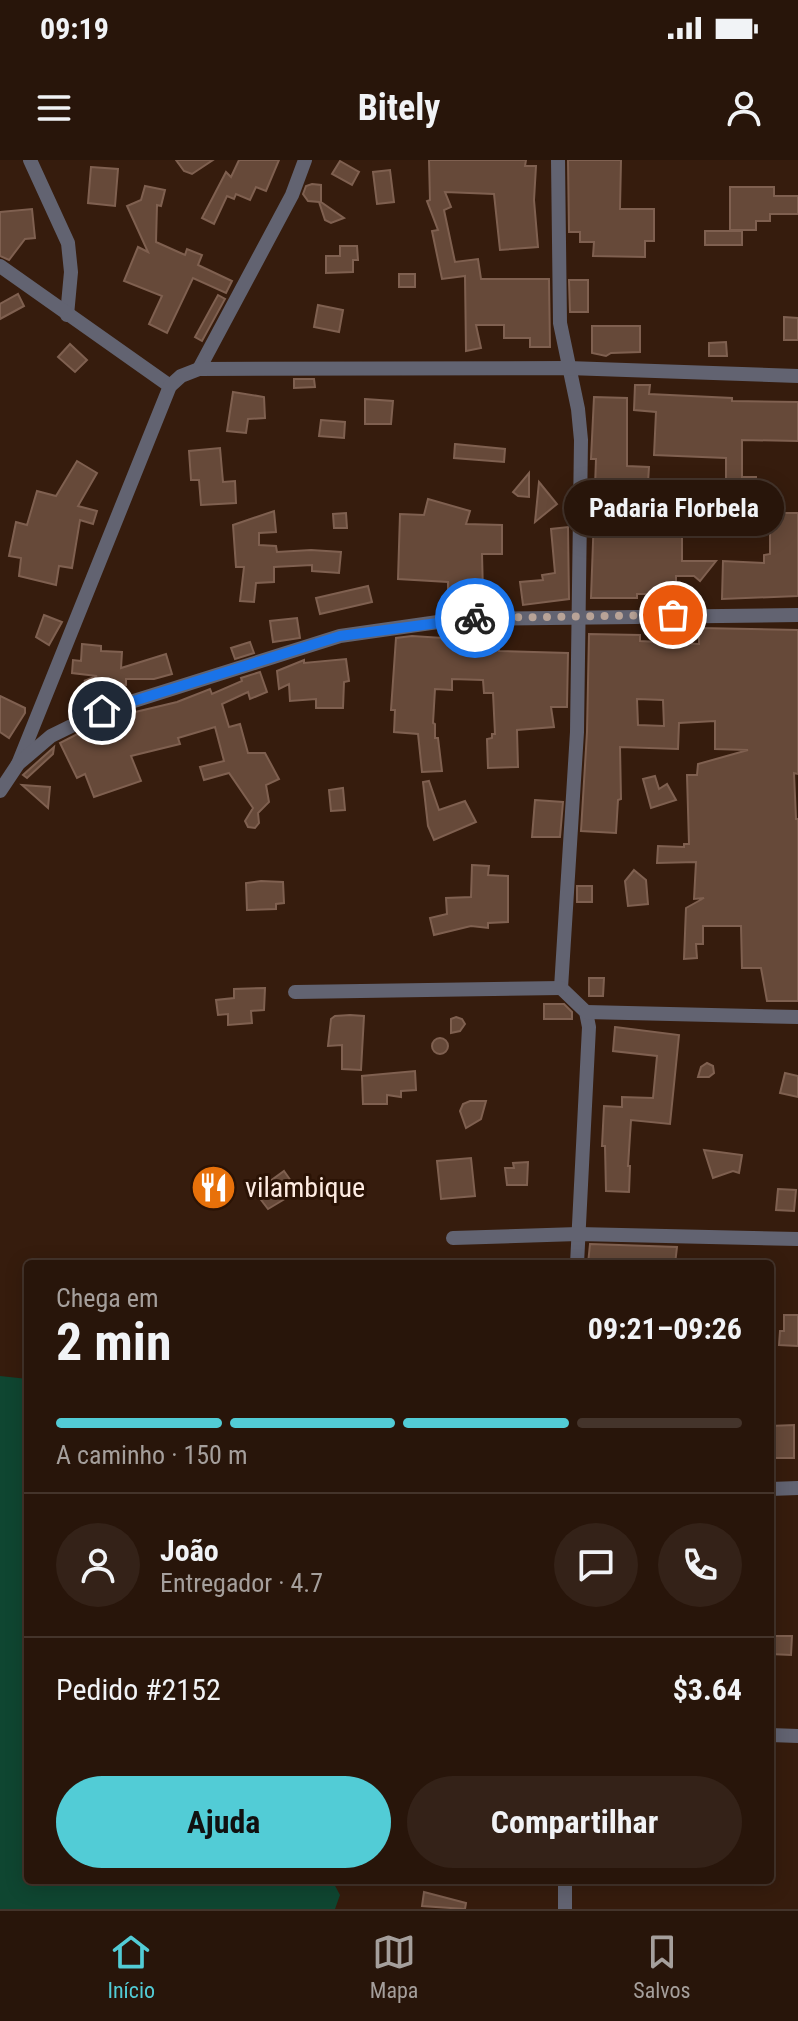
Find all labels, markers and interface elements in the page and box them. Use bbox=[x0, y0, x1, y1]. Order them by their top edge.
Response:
text: 09:19 bbox=[40, 11, 109, 46]
icon: menu bbox=[32, 86, 76, 130]
icon: person bbox=[722, 86, 766, 130]
text: Bitely bbox=[358, 87, 440, 129]
callout: Padaria Florbela bbox=[563, 479, 783, 535]
text: Padaria Florbela bbox=[589, 493, 759, 523]
courier bbox=[435, 578, 515, 658]
pin bbox=[639, 581, 707, 649]
icon: bag bbox=[651, 593, 695, 637]
icon: bike bbox=[453, 596, 497, 640]
pin bbox=[68, 677, 136, 745]
icon: home bbox=[80, 689, 124, 733]
restaurant icon: vilambique bbox=[190, 1163, 238, 1211]
place label: vilambique bbox=[245, 1171, 365, 1204]
text: Chega em bbox=[56, 1283, 159, 1313]
text: 09:21–09:26 bbox=[588, 1311, 742, 1346]
text: 2 min bbox=[56, 1312, 172, 1373]
text: A caminho · 150 m bbox=[56, 1440, 247, 1470]
button: person bbox=[56, 1523, 140, 1607]
button: chat bbox=[554, 1523, 638, 1607]
button: phone bbox=[658, 1523, 742, 1607]
text: João bbox=[160, 1533, 219, 1568]
text: Entregador · 4.7 bbox=[160, 1568, 323, 1598]
text: Pedido #2152 bbox=[56, 1672, 221, 1707]
text: $3.64 bbox=[673, 1672, 742, 1707]
button: Ajuda bbox=[56, 1776, 391, 1868]
button: Compartilhar bbox=[407, 1776, 742, 1868]
tab: Início bbox=[107, 1930, 155, 2003]
tab: Mapa bbox=[370, 1930, 418, 2003]
tab: Salvos bbox=[633, 1930, 691, 2003]

